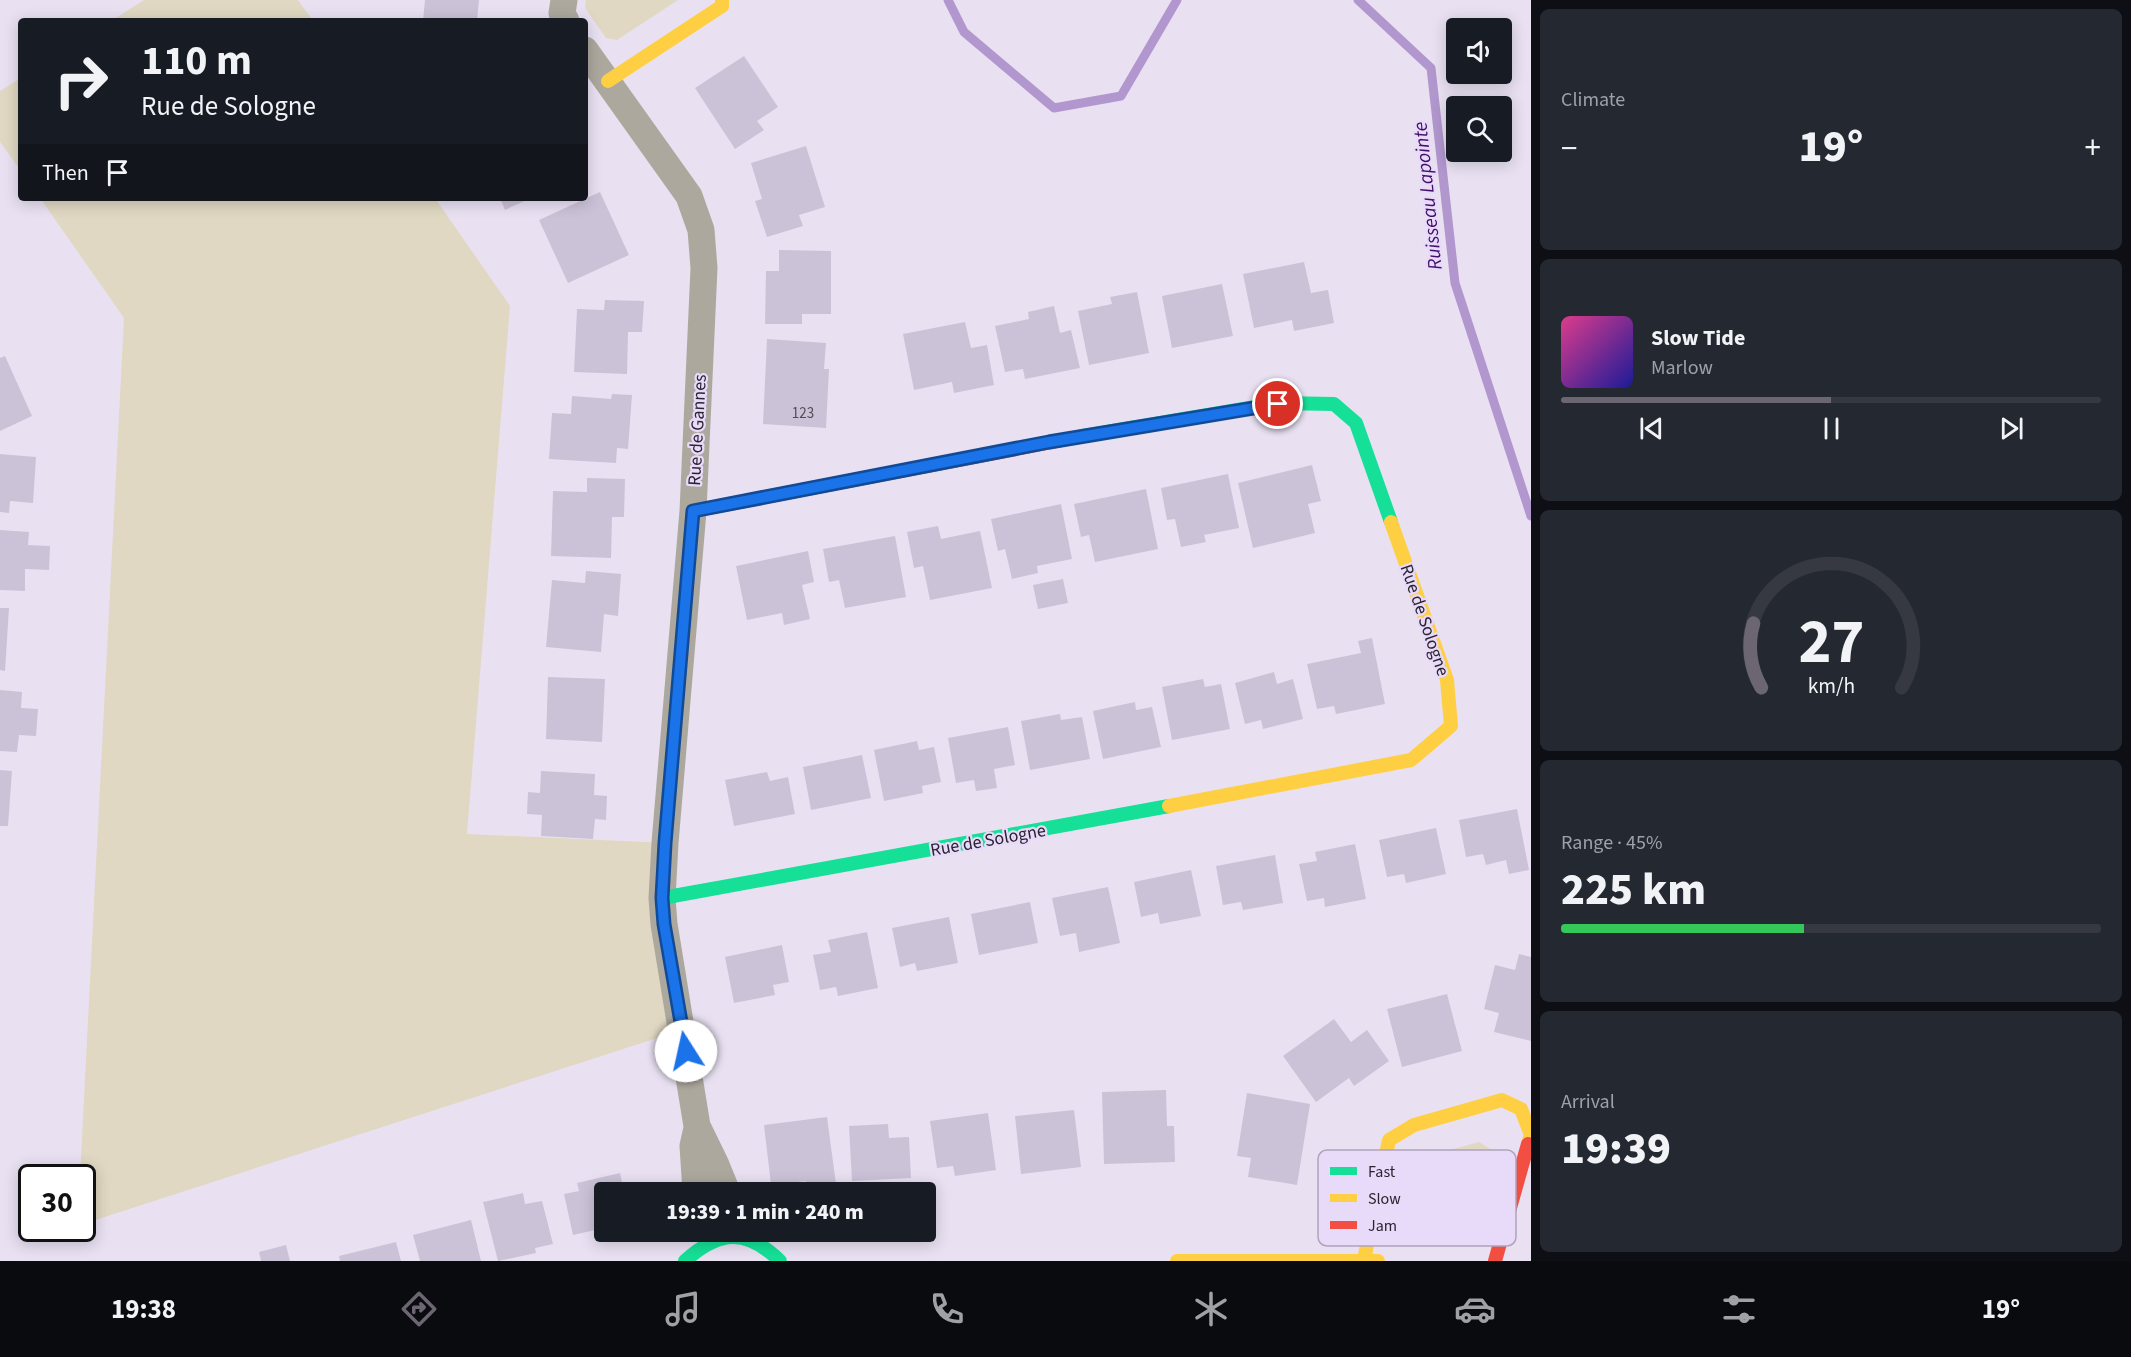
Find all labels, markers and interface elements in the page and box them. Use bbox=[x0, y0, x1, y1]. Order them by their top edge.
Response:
map controls bbox=[1446, 18, 1512, 162]
button: sound bbox=[1446, 18, 1512, 84]
text: 110 m bbox=[141, 31, 252, 91]
icon: right bbox=[42, 42, 120, 120]
text: Climate bbox=[1561, 86, 1625, 114]
text: Rue de Sologne bbox=[141, 87, 316, 126]
button: search bbox=[1446, 96, 1512, 162]
text: 19° bbox=[1799, 115, 1863, 179]
water label: Ruisseau Lapointe bbox=[1406, 120, 1450, 271]
text: − bbox=[1561, 125, 1577, 172]
text: + bbox=[2085, 125, 2101, 172]
icon: arrive bbox=[101, 156, 134, 189]
text: Then bbox=[42, 157, 89, 189]
text: Slow Tide bbox=[1651, 322, 1745, 354]
text: Marlow bbox=[1651, 354, 1713, 382]
street label: Rue de Gannes bbox=[682, 374, 713, 486]
pin bbox=[1252, 378, 1303, 429]
icon: arrive bbox=[1261, 387, 1294, 420]
house number: 123 bbox=[792, 403, 814, 424]
icon: previous bbox=[1635, 412, 1668, 445]
icon: pause bbox=[1815, 412, 1848, 445]
icon: next bbox=[1995, 412, 2028, 445]
street label: Rue de Sologne bbox=[1394, 561, 1455, 679]
text: 27 bbox=[1798, 598, 1864, 687]
text: km/h bbox=[1807, 671, 1855, 702]
street label: Rue de Sologne bbox=[928, 818, 1048, 863]
text: Range · 45% bbox=[1561, 829, 1662, 857]
text: 225 km bbox=[1561, 858, 1706, 922]
position arrow bbox=[654, 1019, 718, 1083]
text: Arrival bbox=[1561, 1088, 1615, 1116]
text: 19:39 bbox=[1561, 1117, 1671, 1181]
legend bbox=[1318, 1150, 1516, 1246]
text: Fast bbox=[1368, 1161, 1396, 1183]
speed limit sign: 30 bbox=[18, 1164, 96, 1242]
text: Slow bbox=[1368, 1188, 1401, 1210]
text: 19:39 · 1 min · 240 m bbox=[666, 1196, 864, 1228]
text: Jam bbox=[1368, 1215, 1397, 1237]
icon: directions bbox=[398, 1288, 440, 1330]
icon: music bbox=[662, 1288, 704, 1330]
icon: phone bbox=[926, 1288, 968, 1330]
icon: climate bbox=[1190, 1288, 1232, 1330]
icon: car bbox=[1454, 1288, 1496, 1330]
icon: filters bbox=[1718, 1288, 1760, 1330]
text: 19:38 bbox=[111, 1290, 176, 1329]
text: 19° bbox=[1982, 1290, 2020, 1329]

